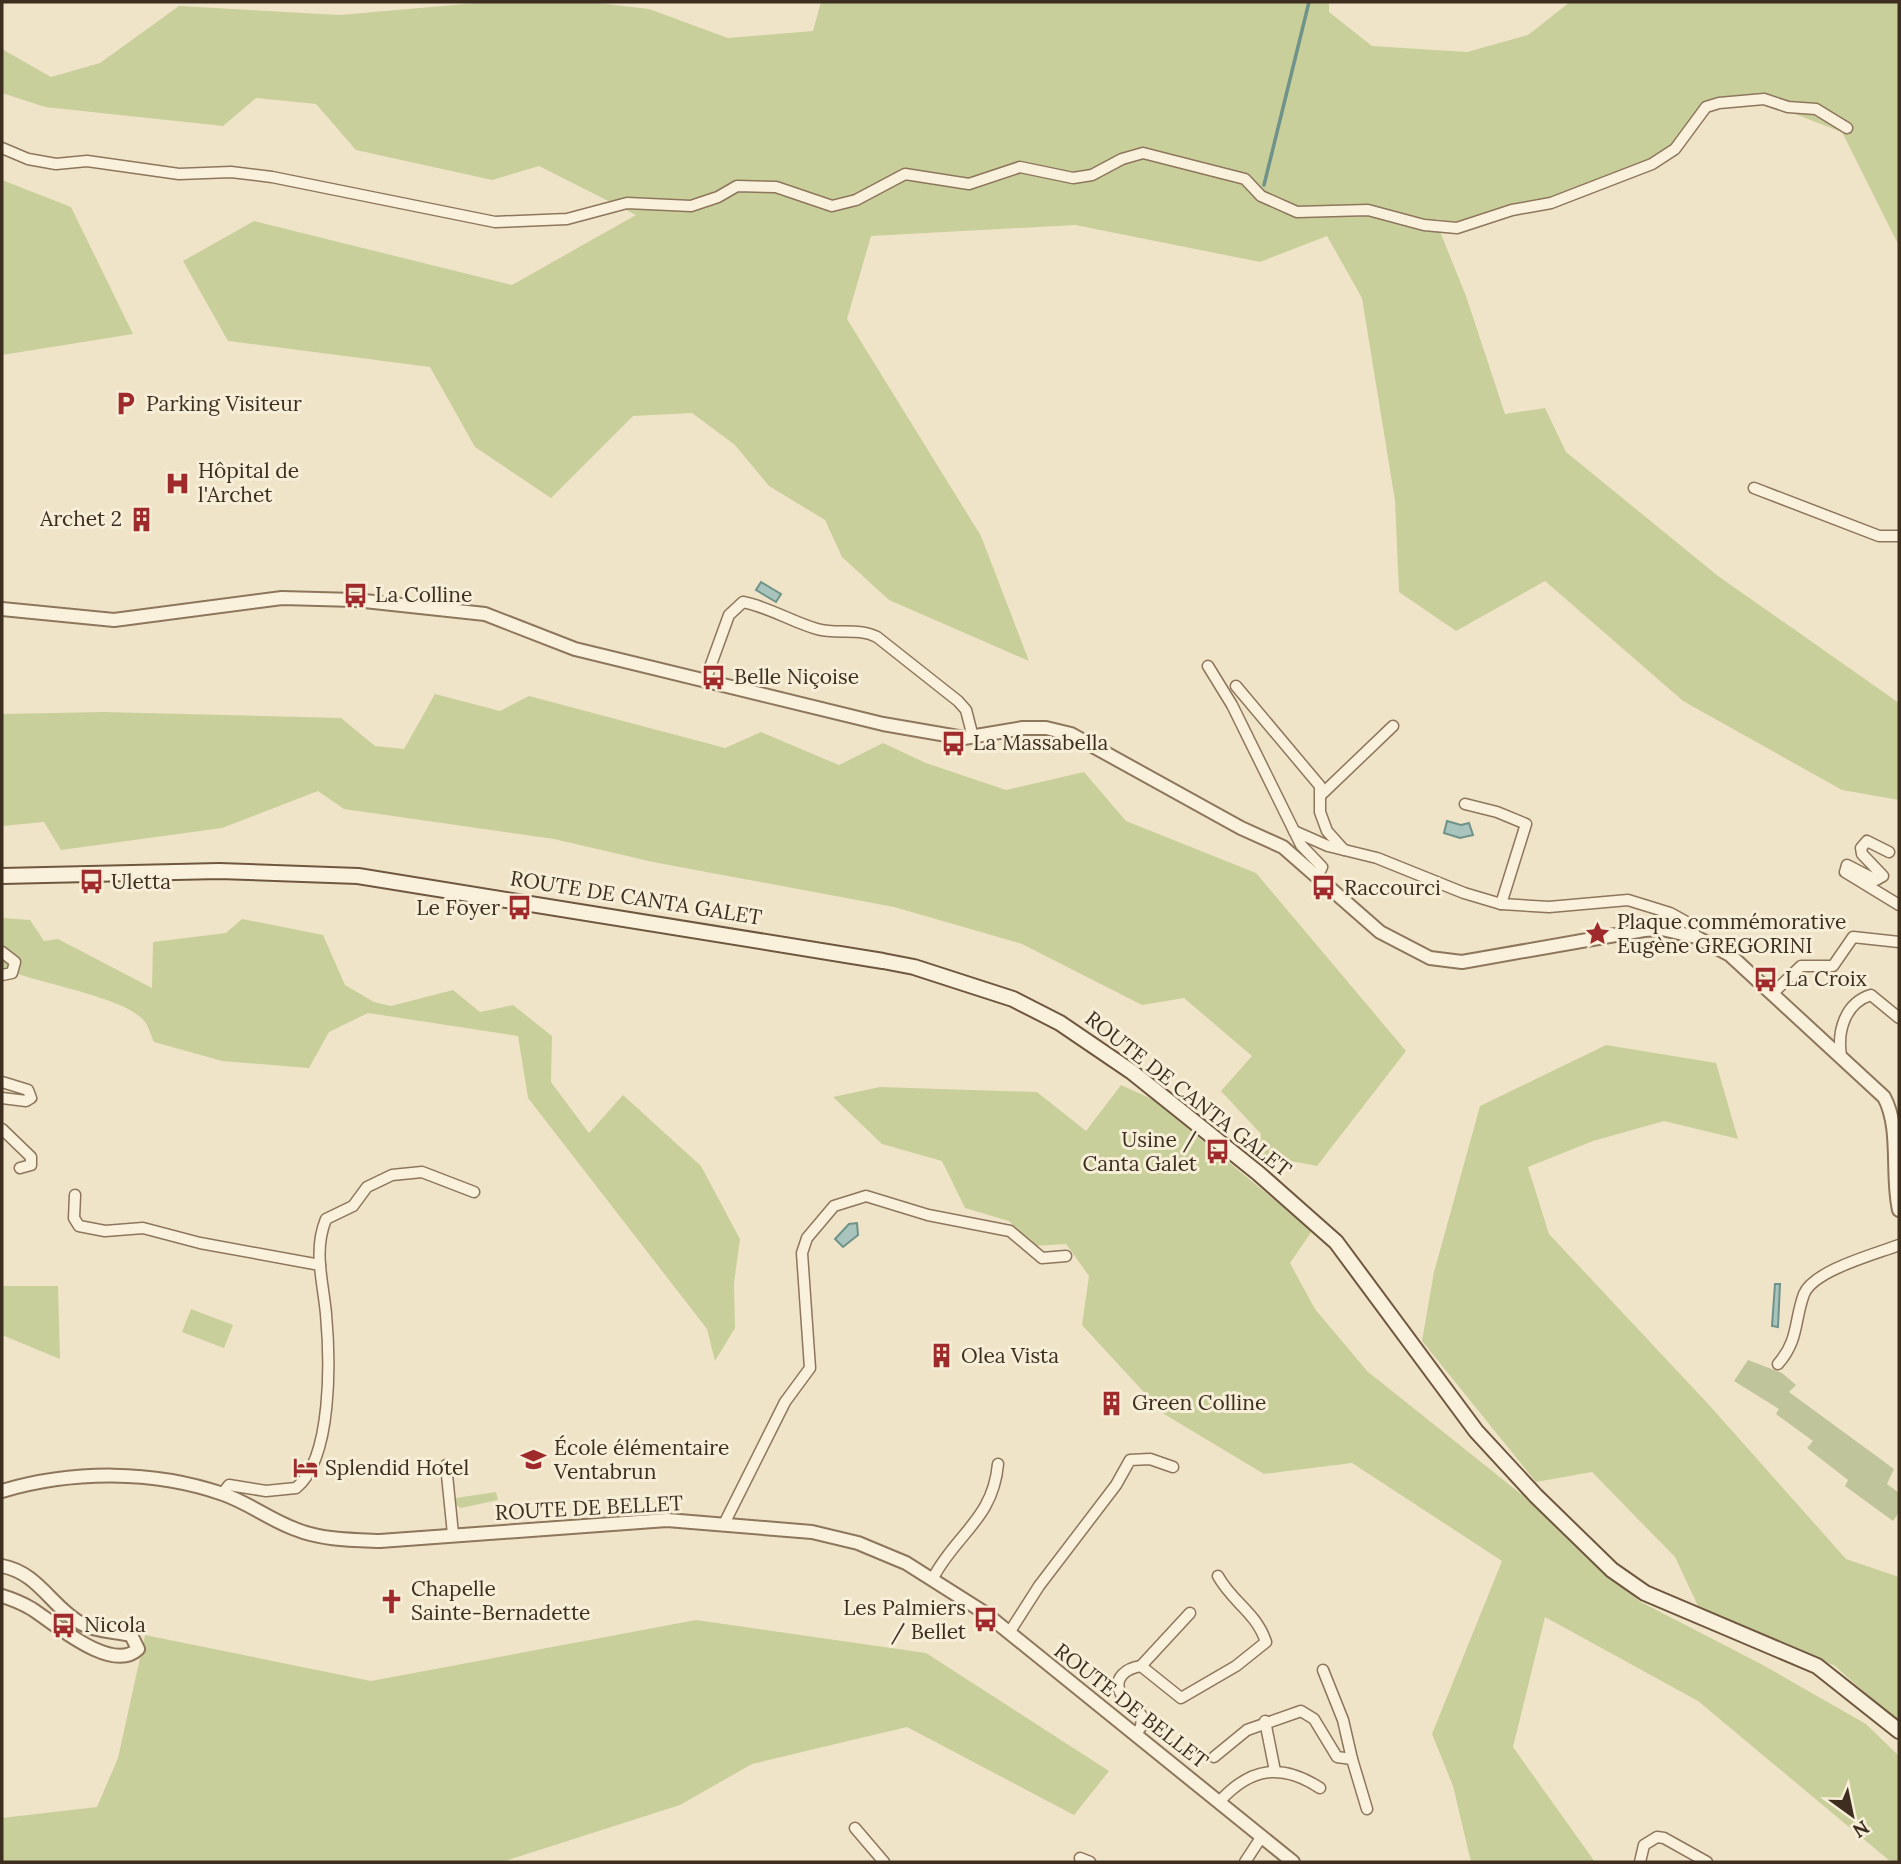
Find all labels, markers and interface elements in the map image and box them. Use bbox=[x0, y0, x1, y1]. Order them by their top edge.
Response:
parking icon: Parking Visiteur bbox=[112, 390, 140, 418]
place label: Parking Visiteur bbox=[146, 390, 302, 417]
place label: Hôpital de l'Archet bbox=[198, 457, 299, 508]
hospital icon: Hôpital de l'Archet bbox=[164, 469, 192, 497]
place label: Archet 2 bbox=[39, 505, 122, 532]
building icon: Archet 2 bbox=[128, 505, 156, 533]
bus stop icon: La Colline bbox=[341, 581, 369, 609]
place label: La Colline bbox=[375, 581, 472, 608]
bus stop icon: Belle Niçoise bbox=[700, 663, 728, 691]
place label: Belle Niçoise bbox=[734, 663, 859, 690]
bus stop icon: La Massabella bbox=[939, 729, 967, 757]
place label: La Massabella bbox=[973, 729, 1108, 756]
street label: ROUTE DE CANTA GALET bbox=[508, 864, 764, 931]
bus stop icon: Uletta bbox=[77, 868, 105, 896]
place label: Uletta bbox=[111, 868, 171, 895]
bus stop icon: Raccourci bbox=[1310, 874, 1338, 902]
place label: Raccourci bbox=[1344, 874, 1441, 901]
place label: Le Foyer bbox=[416, 894, 500, 921]
bus stop icon: Le Foyer bbox=[506, 894, 534, 922]
place label: Plaque commémorative Eugène GREGORINI bbox=[1617, 908, 1846, 959]
place icon: Plaque commémorative Eugène GREGORINI bbox=[1583, 920, 1611, 948]
bus stop icon: La Croix bbox=[1751, 965, 1779, 993]
place label: La Croix bbox=[1785, 965, 1867, 992]
street label: ROUTE DE CANTA GALET bbox=[1080, 1005, 1297, 1183]
place label: Usine / Canta Galet bbox=[1083, 1126, 1198, 1177]
bus stop icon: Usine / Canta Galet bbox=[1203, 1138, 1231, 1166]
building icon: Olea Vista bbox=[927, 1342, 955, 1370]
place label: Olea Vista bbox=[961, 1342, 1059, 1369]
building icon: Green Colline bbox=[1098, 1389, 1126, 1417]
place label: Green Colline bbox=[1132, 1389, 1266, 1416]
place label: École élémentaire Ventabrun bbox=[553, 1434, 729, 1485]
school or university icon: École élémentaire Ventabrun bbox=[520, 1446, 548, 1474]
hotel icon: Splendid Hotel bbox=[291, 1454, 319, 1482]
place label: Splendid Hotel bbox=[325, 1454, 469, 1481]
street label: ROUTE DE BELLET bbox=[494, 1489, 684, 1526]
place label: Chapelle Sainte-Bernadette bbox=[411, 1575, 590, 1626]
church icon: Chapelle Sainte-Bernadette bbox=[377, 1587, 405, 1615]
place label: Les Palmiers / Bellet bbox=[843, 1594, 967, 1645]
bus stop icon: Les Palmiers / Bellet bbox=[972, 1606, 1000, 1634]
bus stop icon: Nicola bbox=[50, 1611, 78, 1639]
place label: Nicola bbox=[84, 1611, 146, 1638]
street label: ROUTE DE BELLET bbox=[1049, 1637, 1214, 1774]
north arrow bbox=[1817, 1780, 1887, 1850]
text: N bbox=[1848, 1815, 1874, 1843]

